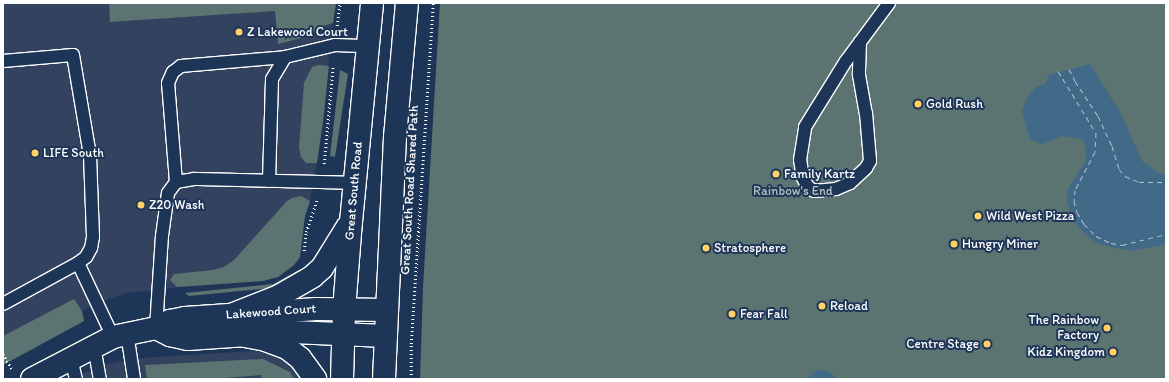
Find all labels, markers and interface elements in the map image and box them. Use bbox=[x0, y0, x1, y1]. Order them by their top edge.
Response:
place label: Z Lakewood Court bbox=[247, 24, 348, 40]
marker: Z Lakewood Court bbox=[234, 27, 244, 37]
place label: Gold Rush bbox=[926, 96, 983, 112]
marker: Gold Rush bbox=[913, 99, 923, 109]
street label: Great South Road Shared Path bbox=[398, 106, 422, 274]
street label: Great South Road bbox=[342, 141, 366, 241]
place label: LIFE South bbox=[43, 145, 104, 161]
marker: LIFE South bbox=[30, 148, 40, 158]
place label: Family Kartz bbox=[784, 166, 855, 182]
marker: Family Kartz bbox=[771, 169, 781, 179]
park label: Rainbow's End bbox=[753, 183, 833, 199]
place label: Z20 Wash bbox=[149, 197, 204, 213]
marker: Z20 Wash bbox=[136, 200, 146, 210]
place label: Wild West Pizza bbox=[986, 208, 1074, 224]
marker: Wild West Pizza bbox=[973, 211, 983, 221]
place label: Hungry Miner bbox=[962, 236, 1038, 252]
marker: Hungry Miner bbox=[949, 239, 959, 249]
place label: Stratosphere bbox=[714, 240, 786, 256]
marker: Stratosphere bbox=[701, 243, 711, 253]
place label: Reload bbox=[830, 298, 868, 314]
street label: Lakewood Court bbox=[225, 301, 317, 323]
marker: Reload bbox=[817, 301, 827, 311]
place label: Fear Fall bbox=[740, 306, 787, 322]
marker: Fear Fall bbox=[727, 309, 737, 319]
place label: The Rainbow Factory bbox=[1028, 313, 1099, 344]
marker: The Rainbow Factory bbox=[1102, 323, 1112, 333]
place label: Centre Stage bbox=[906, 336, 979, 352]
marker: Centre Stage bbox=[982, 339, 992, 349]
place label: Kidz Kingdom bbox=[1027, 344, 1105, 360]
marker: Kidz Kingdom bbox=[1108, 347, 1118, 357]

